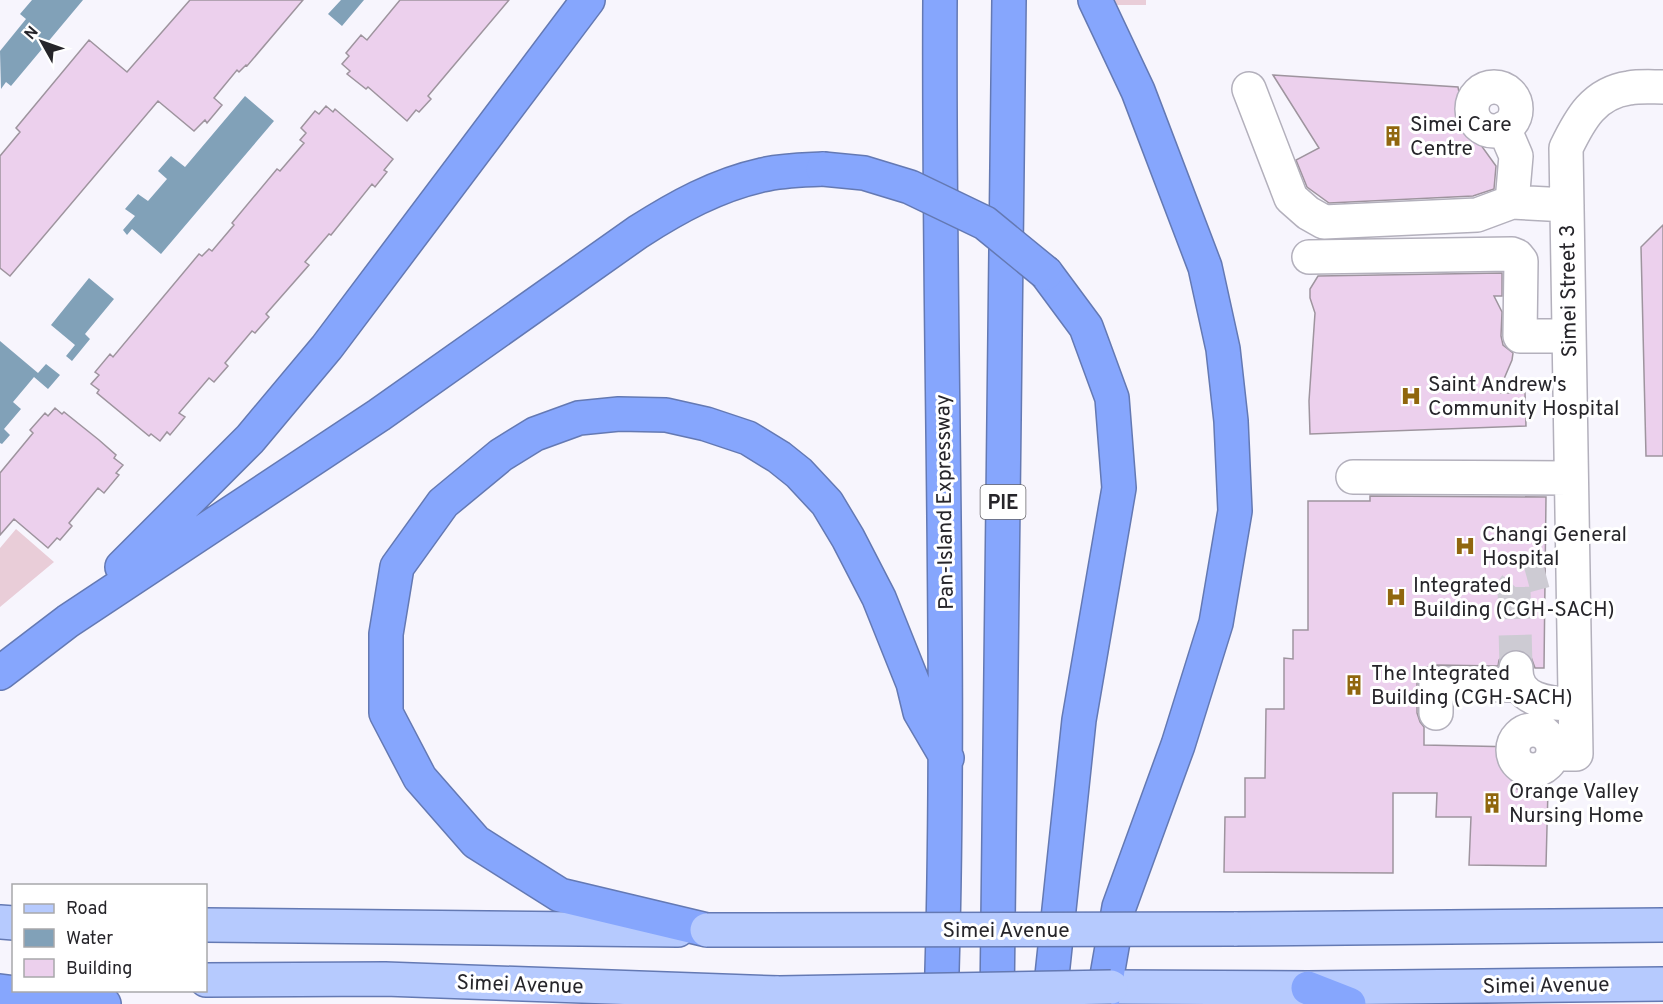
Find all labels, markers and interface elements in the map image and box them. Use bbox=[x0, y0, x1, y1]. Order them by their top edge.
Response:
north arrow bbox=[12, 12, 72, 72]
text: N bbox=[21, 23, 43, 44]
place label: Simei Care Centre bbox=[1410, 112, 1511, 163]
building icon: Simei Care Centre bbox=[1381, 124, 1405, 148]
street label: Simei Street 3 bbox=[1555, 224, 1584, 358]
place label: Saint Andrew's Community Hospital bbox=[1428, 372, 1619, 423]
hospital icon: Saint Andrew's Community Hospital bbox=[1399, 384, 1423, 408]
street label: Pan-Island Expressway bbox=[930, 394, 961, 610]
road number: PIE bbox=[980, 485, 1026, 519]
place label: Changi General Hospital bbox=[1482, 522, 1627, 573]
hospital icon: Changi General Hospital bbox=[1453, 534, 1477, 558]
place label: Integrated Building (CGH-SACH) bbox=[1413, 573, 1615, 624]
hospital icon: Integrated Building (CGH-SACH) bbox=[1384, 585, 1408, 609]
place label: The Integrated Building (CGH-SACH) bbox=[1371, 661, 1573, 712]
building icon: The Integrated Building (CGH-SACH) bbox=[1342, 673, 1366, 697]
place label: Orange Valley Nursing Home bbox=[1509, 779, 1644, 830]
building icon: Orange Valley Nursing Home bbox=[1480, 791, 1504, 815]
legend bbox=[12, 884, 207, 992]
text: Road bbox=[66, 898, 108, 921]
street label: Simei Avenue bbox=[943, 918, 1069, 945]
text: Water bbox=[66, 928, 113, 951]
text: Building bbox=[66, 958, 132, 981]
street label: Simei Avenue bbox=[456, 970, 584, 1001]
street label: Simei Avenue bbox=[1482, 972, 1610, 1001]

